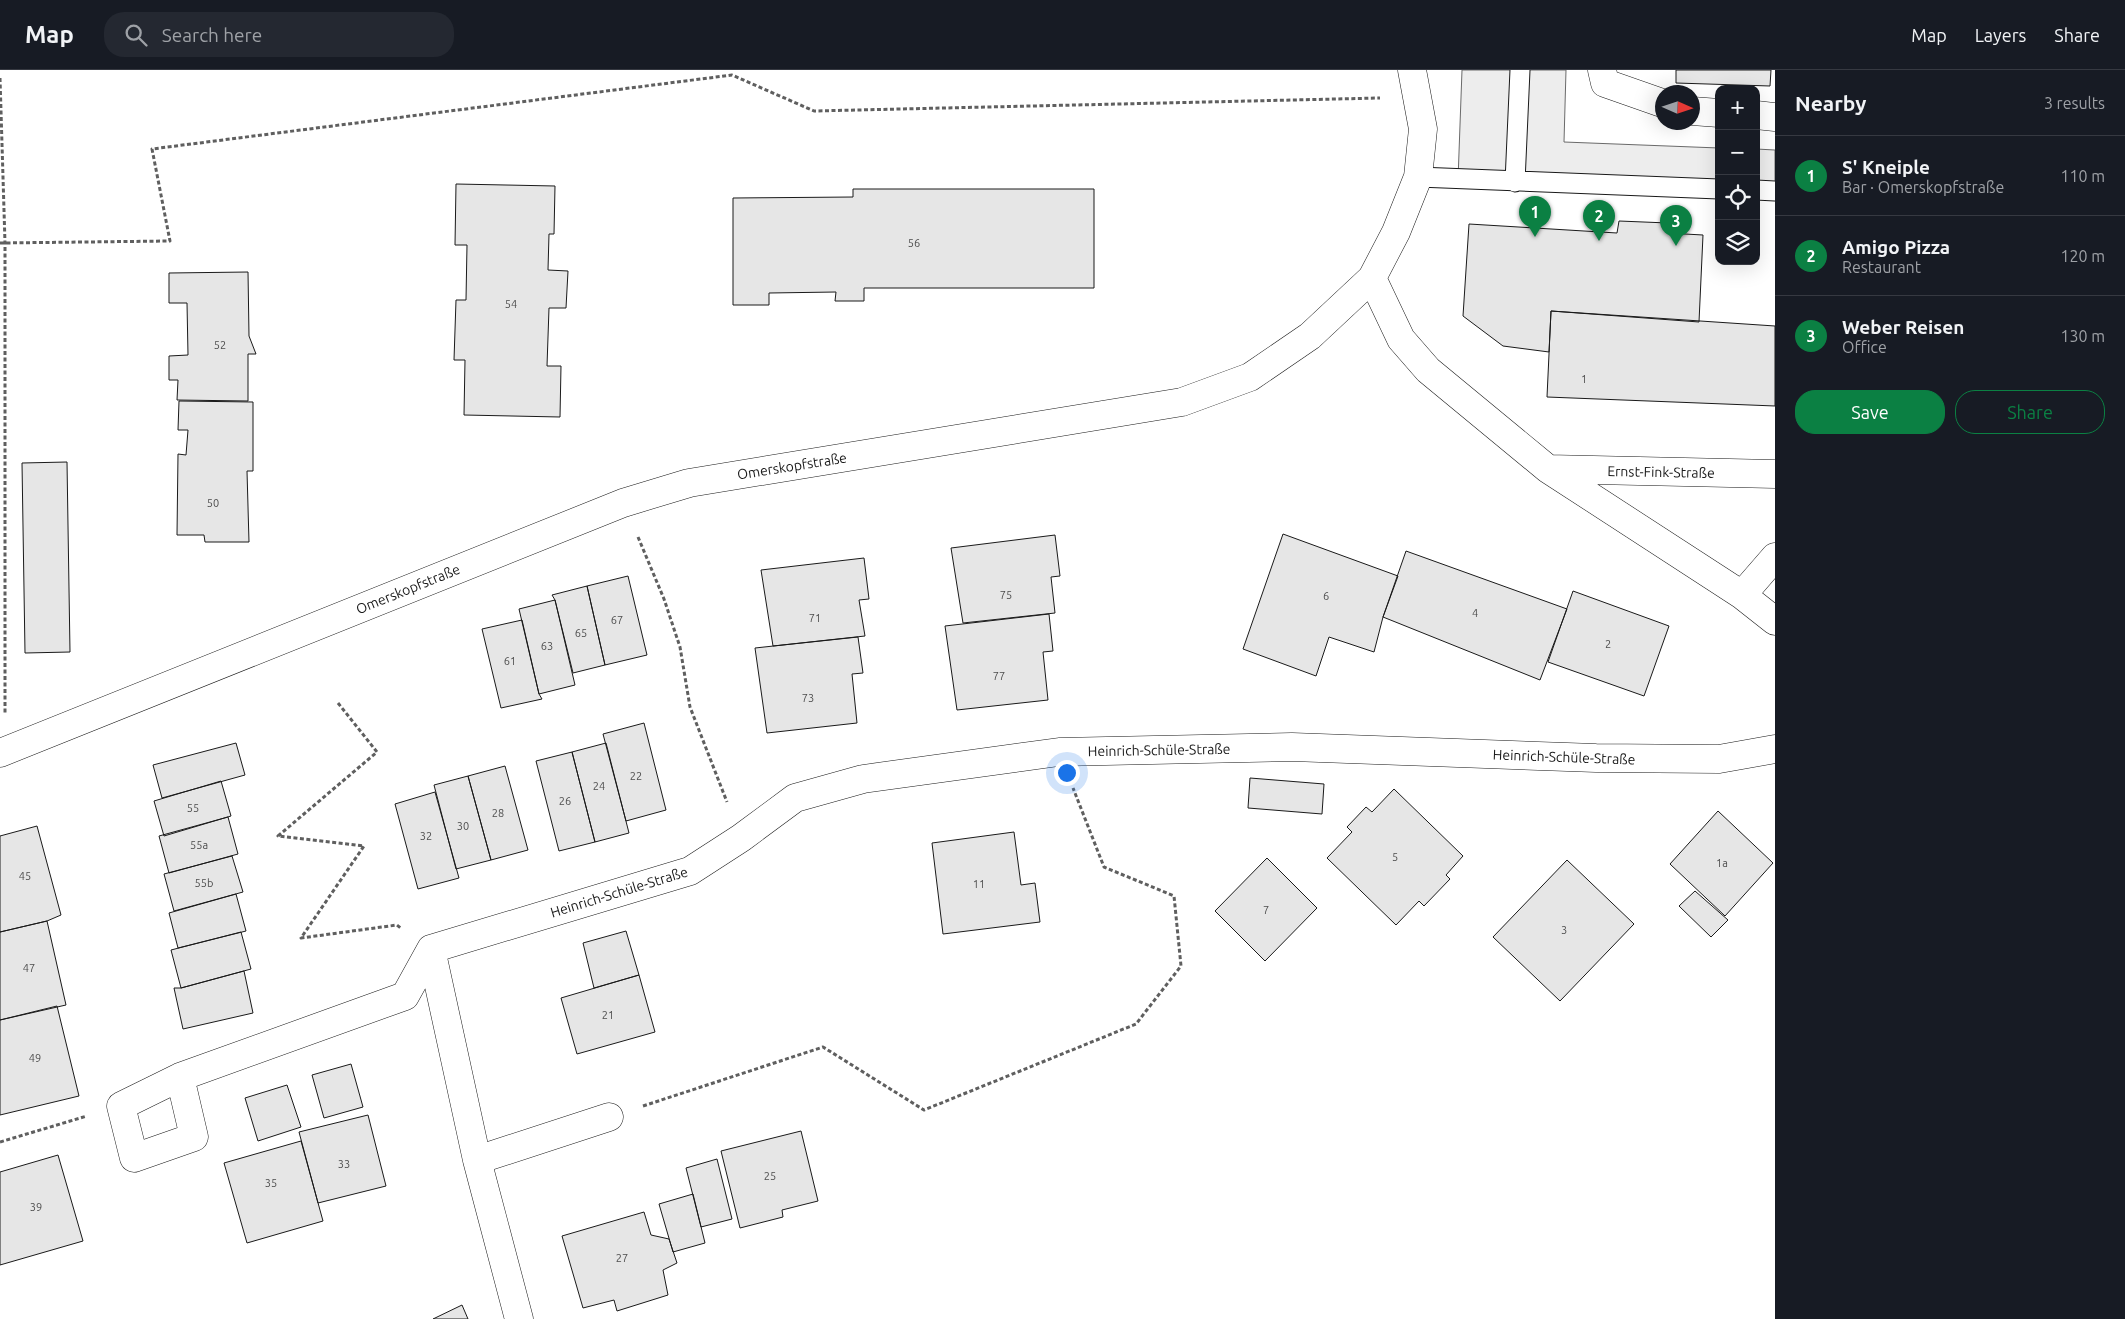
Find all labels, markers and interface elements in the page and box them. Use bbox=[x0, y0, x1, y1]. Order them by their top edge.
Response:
search box bbox=[104, 12, 454, 57]
text: Map bbox=[25, 21, 74, 48]
icon: search bbox=[122, 21, 150, 49]
text: Search here bbox=[162, 24, 262, 46]
text: Map bbox=[1911, 25, 1947, 45]
text: Layers bbox=[1975, 25, 2026, 45]
text: Share bbox=[2054, 25, 2100, 45]
north arrow bbox=[1655, 85, 1700, 130]
map controls bbox=[1715, 85, 1760, 265]
button: + bbox=[1715, 85, 1760, 130]
text: Nearby bbox=[1795, 91, 1866, 115]
text: 3 results bbox=[2044, 94, 2105, 112]
button: − bbox=[1715, 130, 1760, 175]
text: S' Kneiple bbox=[1842, 156, 1930, 178]
text: 1 bbox=[1806, 167, 1816, 185]
text: 110 m bbox=[2060, 167, 2105, 185]
button: locate bbox=[1715, 175, 1760, 220]
text: Bar · Omerskopfstraße bbox=[1842, 178, 2004, 196]
pin: 1 bbox=[1519, 196, 1551, 237]
pin: 2 bbox=[1583, 200, 1615, 241]
pin: 3 bbox=[1660, 205, 1692, 246]
button: layers bbox=[1715, 220, 1760, 265]
text: Amigo Pizza bbox=[1842, 236, 1950, 258]
house number: 56 bbox=[908, 237, 920, 249]
text: 2 bbox=[1806, 247, 1816, 265]
text: 120 m bbox=[2060, 247, 2105, 265]
text: Restaurant bbox=[1842, 258, 1921, 276]
house number: 54 bbox=[505, 298, 517, 310]
text: Weber Reisen bbox=[1842, 316, 1964, 338]
text: 3 bbox=[1806, 327, 1816, 345]
text: 130 m bbox=[2060, 327, 2105, 345]
text: Office bbox=[1842, 338, 1887, 356]
house number: 52 bbox=[214, 339, 226, 351]
house number: 1 bbox=[1581, 373, 1587, 385]
button: Save bbox=[1795, 390, 1945, 434]
button: Share bbox=[1955, 390, 2105, 434]
street label: Omerskopfstraße bbox=[736, 449, 848, 483]
street label: Ernst-Fink-Straße bbox=[1607, 463, 1715, 481]
house number: 50 bbox=[207, 497, 219, 509]
street label: Omerskopfstraße bbox=[354, 561, 462, 617]
house number: 75 bbox=[1000, 589, 1012, 601]
house number: 6 bbox=[1323, 590, 1329, 602]
house number: 4 bbox=[1472, 607, 1478, 619]
house number: 71 bbox=[809, 612, 821, 624]
house number: 67 bbox=[611, 614, 623, 626]
house number: 65 bbox=[575, 627, 587, 639]
house number: 2 bbox=[1605, 638, 1611, 650]
house number: 63 bbox=[541, 640, 553, 652]
house number: 61 bbox=[504, 655, 516, 667]
house number: 77 bbox=[993, 670, 1005, 682]
house number: 73 bbox=[802, 692, 814, 704]
street label: Heinrich-Schüle-Straße bbox=[1087, 741, 1231, 759]
street label: Heinrich-Schüle-Straße bbox=[1492, 747, 1636, 767]
your location bbox=[1054, 760, 1080, 786]
house number: 22 bbox=[630, 770, 642, 782]
house number: 24 bbox=[593, 780, 605, 792]
house number: 26 bbox=[559, 795, 571, 807]
house number: 55 bbox=[187, 802, 199, 814]
house number: 28 bbox=[492, 807, 504, 819]
house number: 30 bbox=[457, 820, 469, 832]
house number: 32 bbox=[420, 830, 432, 842]
house number: 55a bbox=[190, 839, 208, 851]
house number: 5 bbox=[1392, 851, 1398, 863]
house number: 1a bbox=[1716, 857, 1728, 869]
street label: Heinrich-Schüle-Straße bbox=[548, 863, 690, 921]
house number: 45 bbox=[19, 870, 31, 882]
house number: 55b bbox=[195, 877, 213, 889]
house number: 11 bbox=[973, 878, 985, 890]
house number: 7 bbox=[1263, 904, 1269, 916]
house number: 3 bbox=[1561, 924, 1567, 936]
house number: 47 bbox=[23, 962, 35, 974]
house number: 21 bbox=[602, 1009, 614, 1021]
house number: 49 bbox=[29, 1052, 41, 1064]
house number: 33 bbox=[338, 1158, 350, 1170]
house number: 25 bbox=[764, 1170, 776, 1182]
house number: 35 bbox=[265, 1177, 277, 1189]
house number: 39 bbox=[30, 1201, 42, 1213]
house number: 27 bbox=[616, 1252, 628, 1264]

